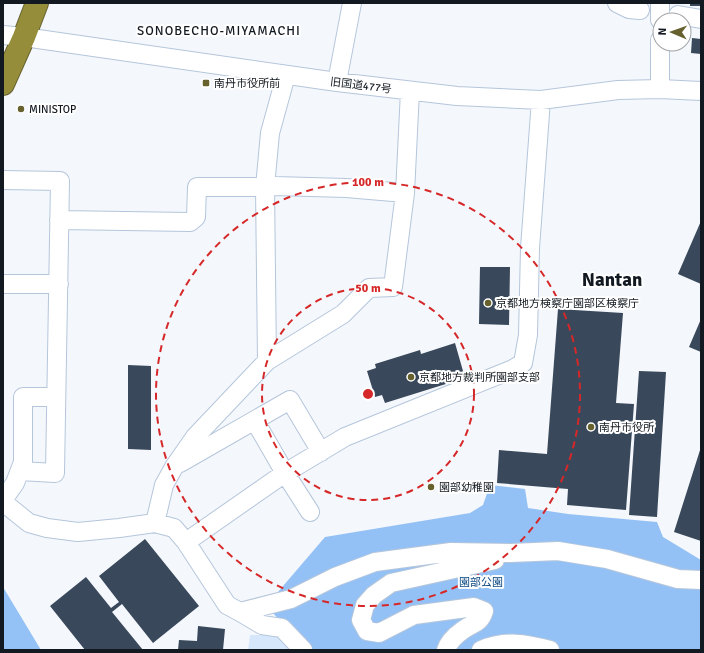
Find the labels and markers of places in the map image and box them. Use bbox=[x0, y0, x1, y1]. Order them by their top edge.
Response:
place label: 南丹市役所前 bbox=[214, 77, 280, 90]
marker: 南丹市役所前 bbox=[201, 78, 211, 88]
place label: MINISTOP bbox=[29, 103, 76, 116]
marker: MINISTOP bbox=[16, 104, 26, 114]
place label: 京都地方検察庁園部区検察庁 bbox=[496, 297, 639, 310]
marker: 京都地方検察庁園部区検察庁 bbox=[483, 298, 493, 308]
place label: 京都地方裁判所園部支部 bbox=[419, 371, 540, 384]
marker: 京都地方裁判所園部支部 bbox=[406, 372, 416, 382]
centre of rings bbox=[361, 387, 375, 401]
place label: 南丹市役所 bbox=[599, 421, 655, 434]
marker: 南丹市役所 bbox=[586, 422, 596, 432]
place label: 園部幼稚園 bbox=[439, 481, 494, 494]
marker: 園部幼稚園 bbox=[426, 482, 436, 492]

